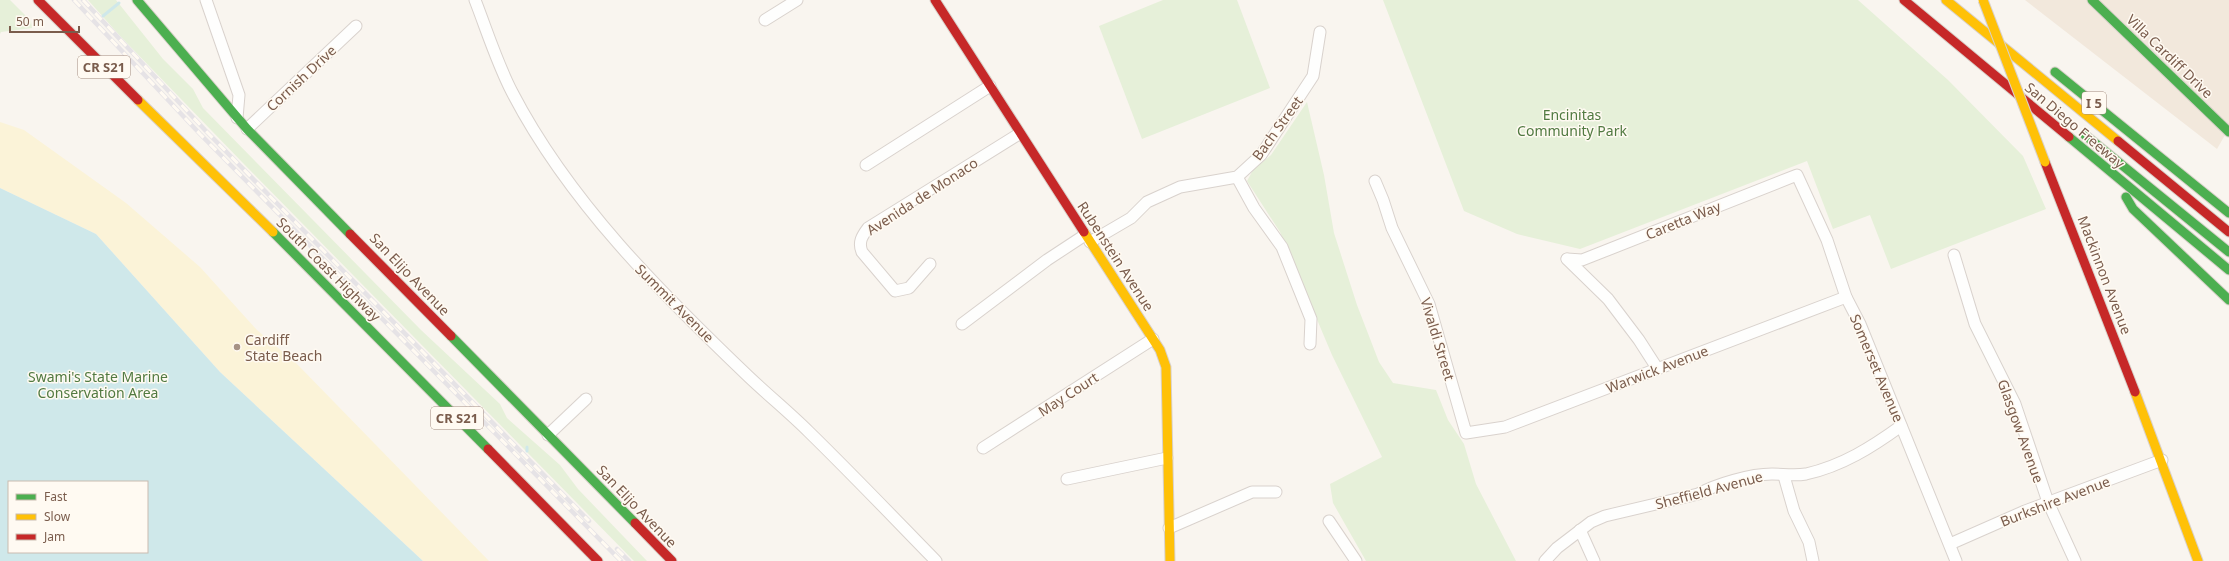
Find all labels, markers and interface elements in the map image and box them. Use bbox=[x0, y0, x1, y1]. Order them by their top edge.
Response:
scale bar bbox=[10, 8, 79, 34]
street label: Villa Cardiff Drive bbox=[2123, 10, 2217, 102]
text: 50 m bbox=[16, 13, 44, 30]
street label: Cornish Drive bbox=[262, 41, 340, 115]
road number: CR S21 bbox=[78, 56, 130, 78]
street label: San Diego Freeway bbox=[2021, 78, 2129, 173]
street label: Bach Street bbox=[1247, 92, 1307, 164]
road number: I 5 bbox=[2082, 92, 2106, 114]
park label: Encinitas Community Park bbox=[1517, 105, 1627, 140]
street label: Avenida de Monaco bbox=[863, 153, 981, 239]
street label: Caretta Way bbox=[1643, 196, 1724, 244]
street label: Rubenstein Avenue bbox=[1073, 197, 1159, 315]
street label: South Coast Highway bbox=[273, 213, 386, 326]
street label: Mackinnon Avenue bbox=[2074, 213, 2136, 337]
street label: San Elijo Avenue bbox=[366, 229, 454, 319]
street label: Summit Avenue bbox=[632, 260, 719, 347]
street label: Vivaldi Street bbox=[1416, 295, 1460, 383]
street label: Somerset Avenue bbox=[1846, 311, 1908, 425]
place label: Cardiff State Beach bbox=[245, 330, 322, 365]
street label: Warwick Avenue bbox=[1603, 341, 1711, 397]
marker: Cardiff State Beach bbox=[232, 342, 242, 352]
park label: Swami's State Marine Conservation Area bbox=[28, 367, 168, 402]
street label: May Court bbox=[1034, 367, 1102, 421]
street label: Glasgow Avenue bbox=[1993, 377, 2049, 486]
road number: CR S21 bbox=[431, 407, 483, 429]
street label: San Elijo Avenue bbox=[593, 461, 681, 551]
street label: Sheffield Avenue bbox=[1653, 467, 1765, 513]
street label: Burkshire Avenue bbox=[1997, 471, 2113, 531]
legend bbox=[8, 481, 148, 553]
text: Fast bbox=[44, 488, 68, 505]
text: Slow bbox=[44, 508, 71, 525]
text: Jam bbox=[43, 528, 65, 545]

